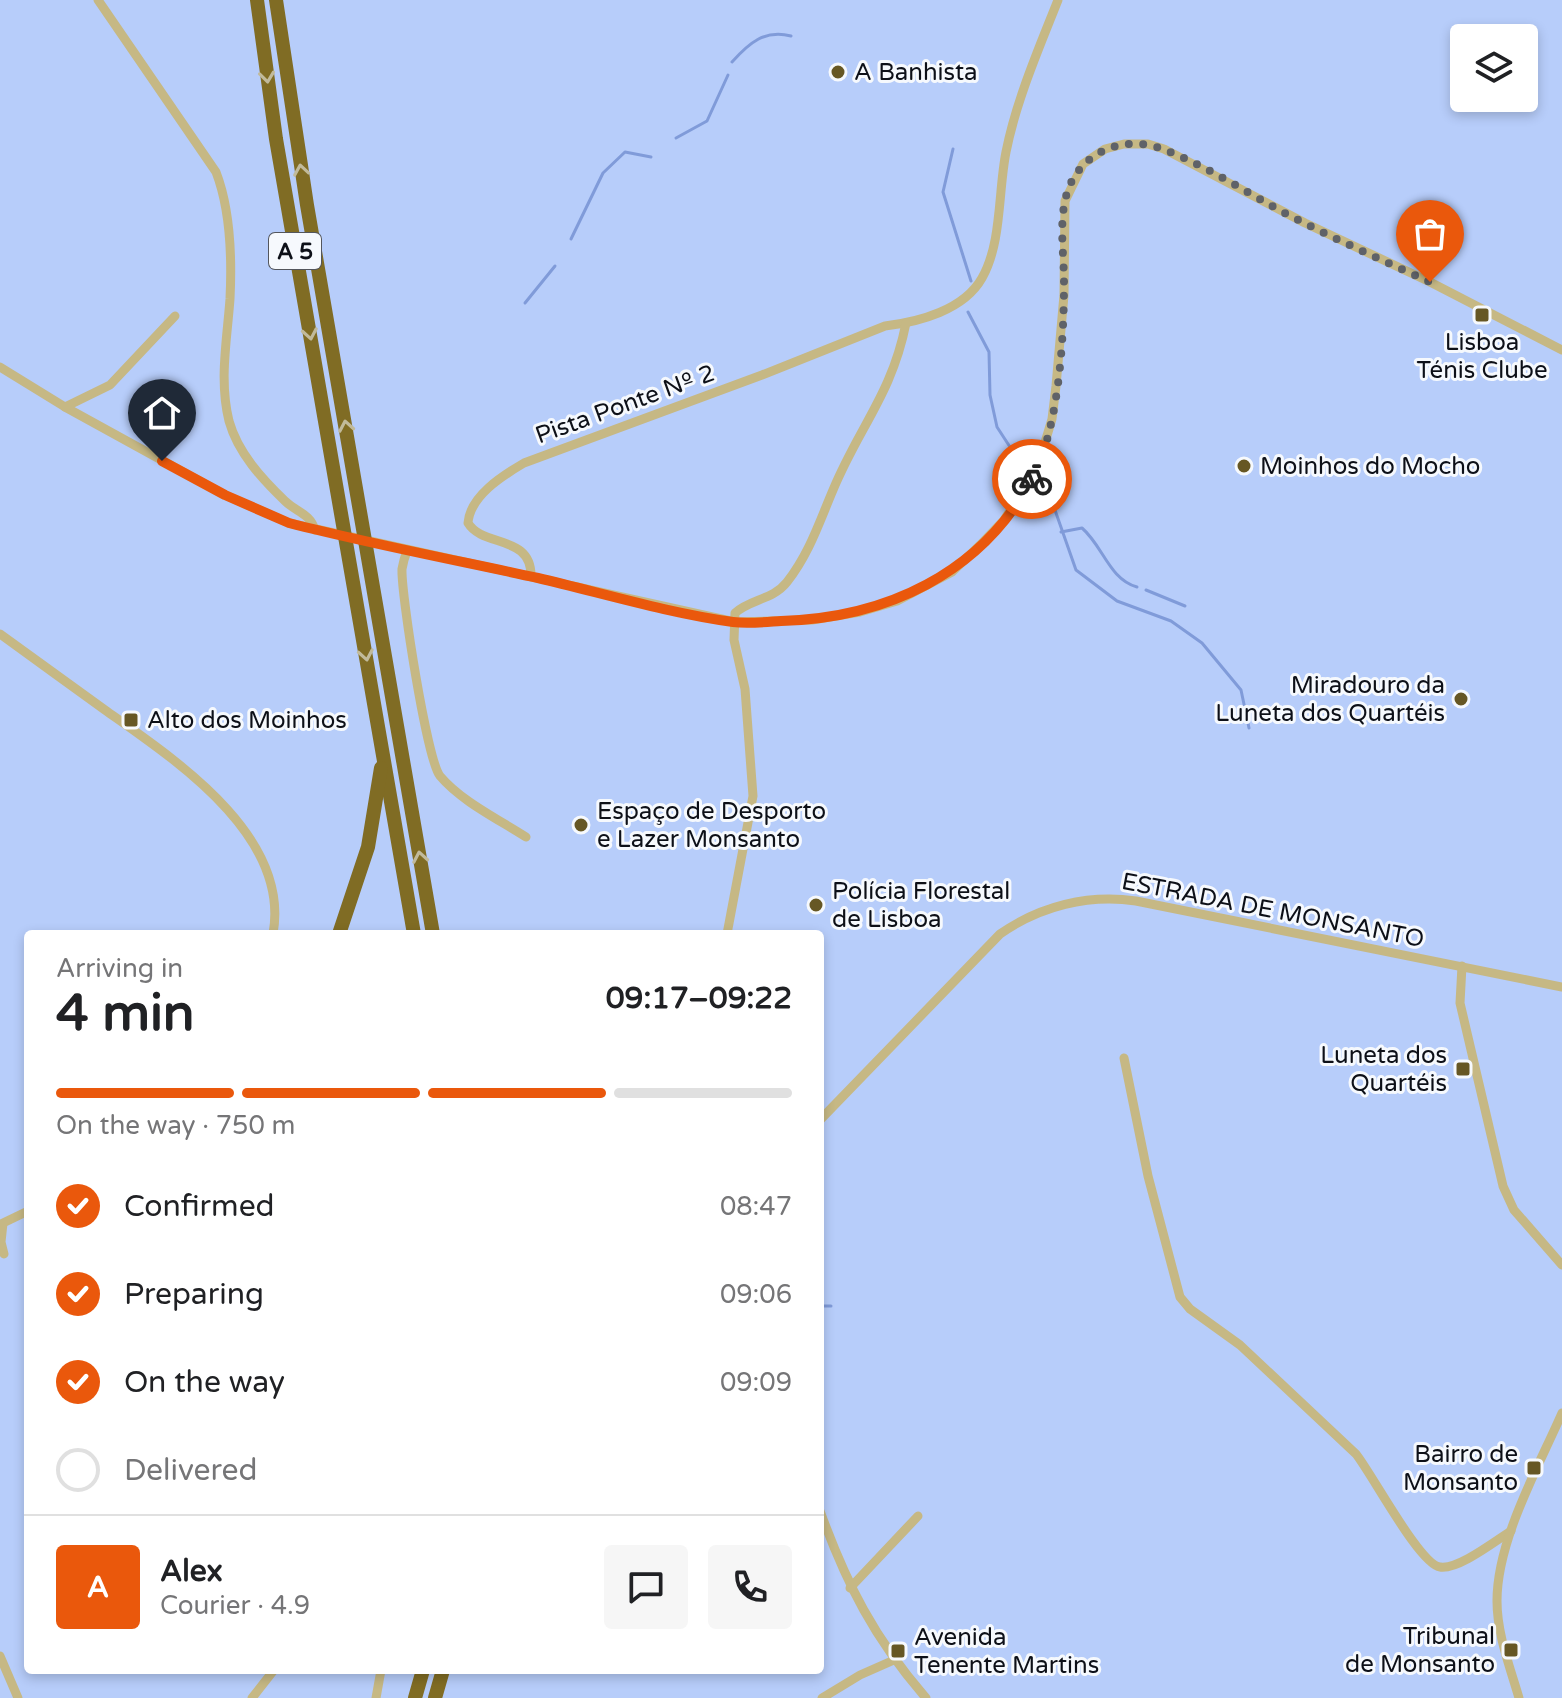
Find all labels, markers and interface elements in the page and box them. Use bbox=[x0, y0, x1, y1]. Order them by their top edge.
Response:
map controls bbox=[1450, 24, 1538, 112]
button: layers bbox=[1450, 24, 1538, 112]
place label: A Banhista bbox=[854, 58, 978, 87]
marker: A Banhista bbox=[829, 63, 847, 81]
one-way arrow bbox=[259, 71, 276, 84]
one-way arrow bbox=[293, 163, 310, 177]
pin bbox=[1396, 200, 1464, 282]
icon: bag bbox=[1408, 212, 1452, 256]
road number: A 5 bbox=[269, 233, 321, 269]
marker: Lisboa Ténis Clube bbox=[1473, 306, 1491, 324]
one-way arrow bbox=[300, 327, 317, 341]
place label: Lisboa Ténis Clube bbox=[1416, 328, 1548, 385]
street label: Pista Ponte Nº 2 bbox=[532, 359, 719, 450]
pin bbox=[128, 379, 196, 461]
icon: home bbox=[140, 391, 184, 435]
one-way arrow bbox=[338, 419, 355, 433]
courier bbox=[992, 439, 1072, 519]
place label: Moinhos do Mocho bbox=[1260, 452, 1480, 481]
icon: bike bbox=[1010, 457, 1054, 501]
marker: Moinhos do Mocho bbox=[1235, 457, 1253, 475]
one-way arrow bbox=[356, 649, 373, 662]
place label: Miradouro da Luneta dos Quartéis bbox=[1215, 671, 1445, 728]
marker: Miradouro da Luneta dos Quartéis bbox=[1452, 690, 1470, 708]
place label: Alto dos Moinhos bbox=[147, 706, 347, 735]
marker: Alto dos Moinhos bbox=[122, 711, 140, 729]
place label: Espaço de Desporto e Lazer Monsanto bbox=[597, 797, 826, 854]
marker: Espaço de Desporto e Lazer Monsanto bbox=[572, 816, 590, 834]
one-way arrow bbox=[412, 850, 429, 864]
street label: ESTRADA DE MONSANTO bbox=[1119, 867, 1427, 954]
place label: Polícia Florestal de Lisboa bbox=[832, 877, 1010, 934]
marker: Polícia Florestal de Lisboa bbox=[807, 896, 825, 914]
text: Arriving in bbox=[56, 953, 183, 984]
text: 09:17–09:22 bbox=[606, 980, 792, 1017]
text: 4 min bbox=[56, 982, 195, 1045]
place label: Luneta dos Quartéis bbox=[1320, 1041, 1447, 1098]
marker: Luneta dos Quartéis bbox=[1454, 1060, 1472, 1078]
text: On the way · 750 m bbox=[56, 1110, 295, 1141]
icon: check bbox=[56, 1184, 100, 1228]
text: Confirmed bbox=[124, 1188, 275, 1225]
text: 08:47 bbox=[720, 1191, 792, 1222]
icon: check bbox=[56, 1272, 100, 1316]
text: Preparing bbox=[124, 1276, 264, 1313]
text: 09:06 bbox=[720, 1279, 792, 1310]
icon: check bbox=[56, 1360, 100, 1404]
text: On the way bbox=[124, 1364, 285, 1401]
text: 09:09 bbox=[720, 1367, 792, 1398]
place label: Bairro de Monsanto bbox=[1403, 1440, 1518, 1497]
text: Delivered bbox=[124, 1452, 258, 1489]
marker: Bairro de Monsanto bbox=[1525, 1459, 1543, 1477]
button: chat bbox=[604, 1545, 688, 1629]
button: phone bbox=[708, 1545, 792, 1629]
text: Alex bbox=[160, 1553, 223, 1590]
text: A bbox=[87, 1569, 109, 1606]
text: Courier · 4.9 bbox=[160, 1590, 310, 1621]
place label: Tribunal de Monsanto bbox=[1345, 1622, 1495, 1679]
place label: Avenida Tenente Martins bbox=[914, 1623, 1099, 1680]
marker: Tribunal de Monsanto bbox=[1502, 1641, 1520, 1659]
marker: Avenida Tenente Martins bbox=[889, 1642, 907, 1660]

